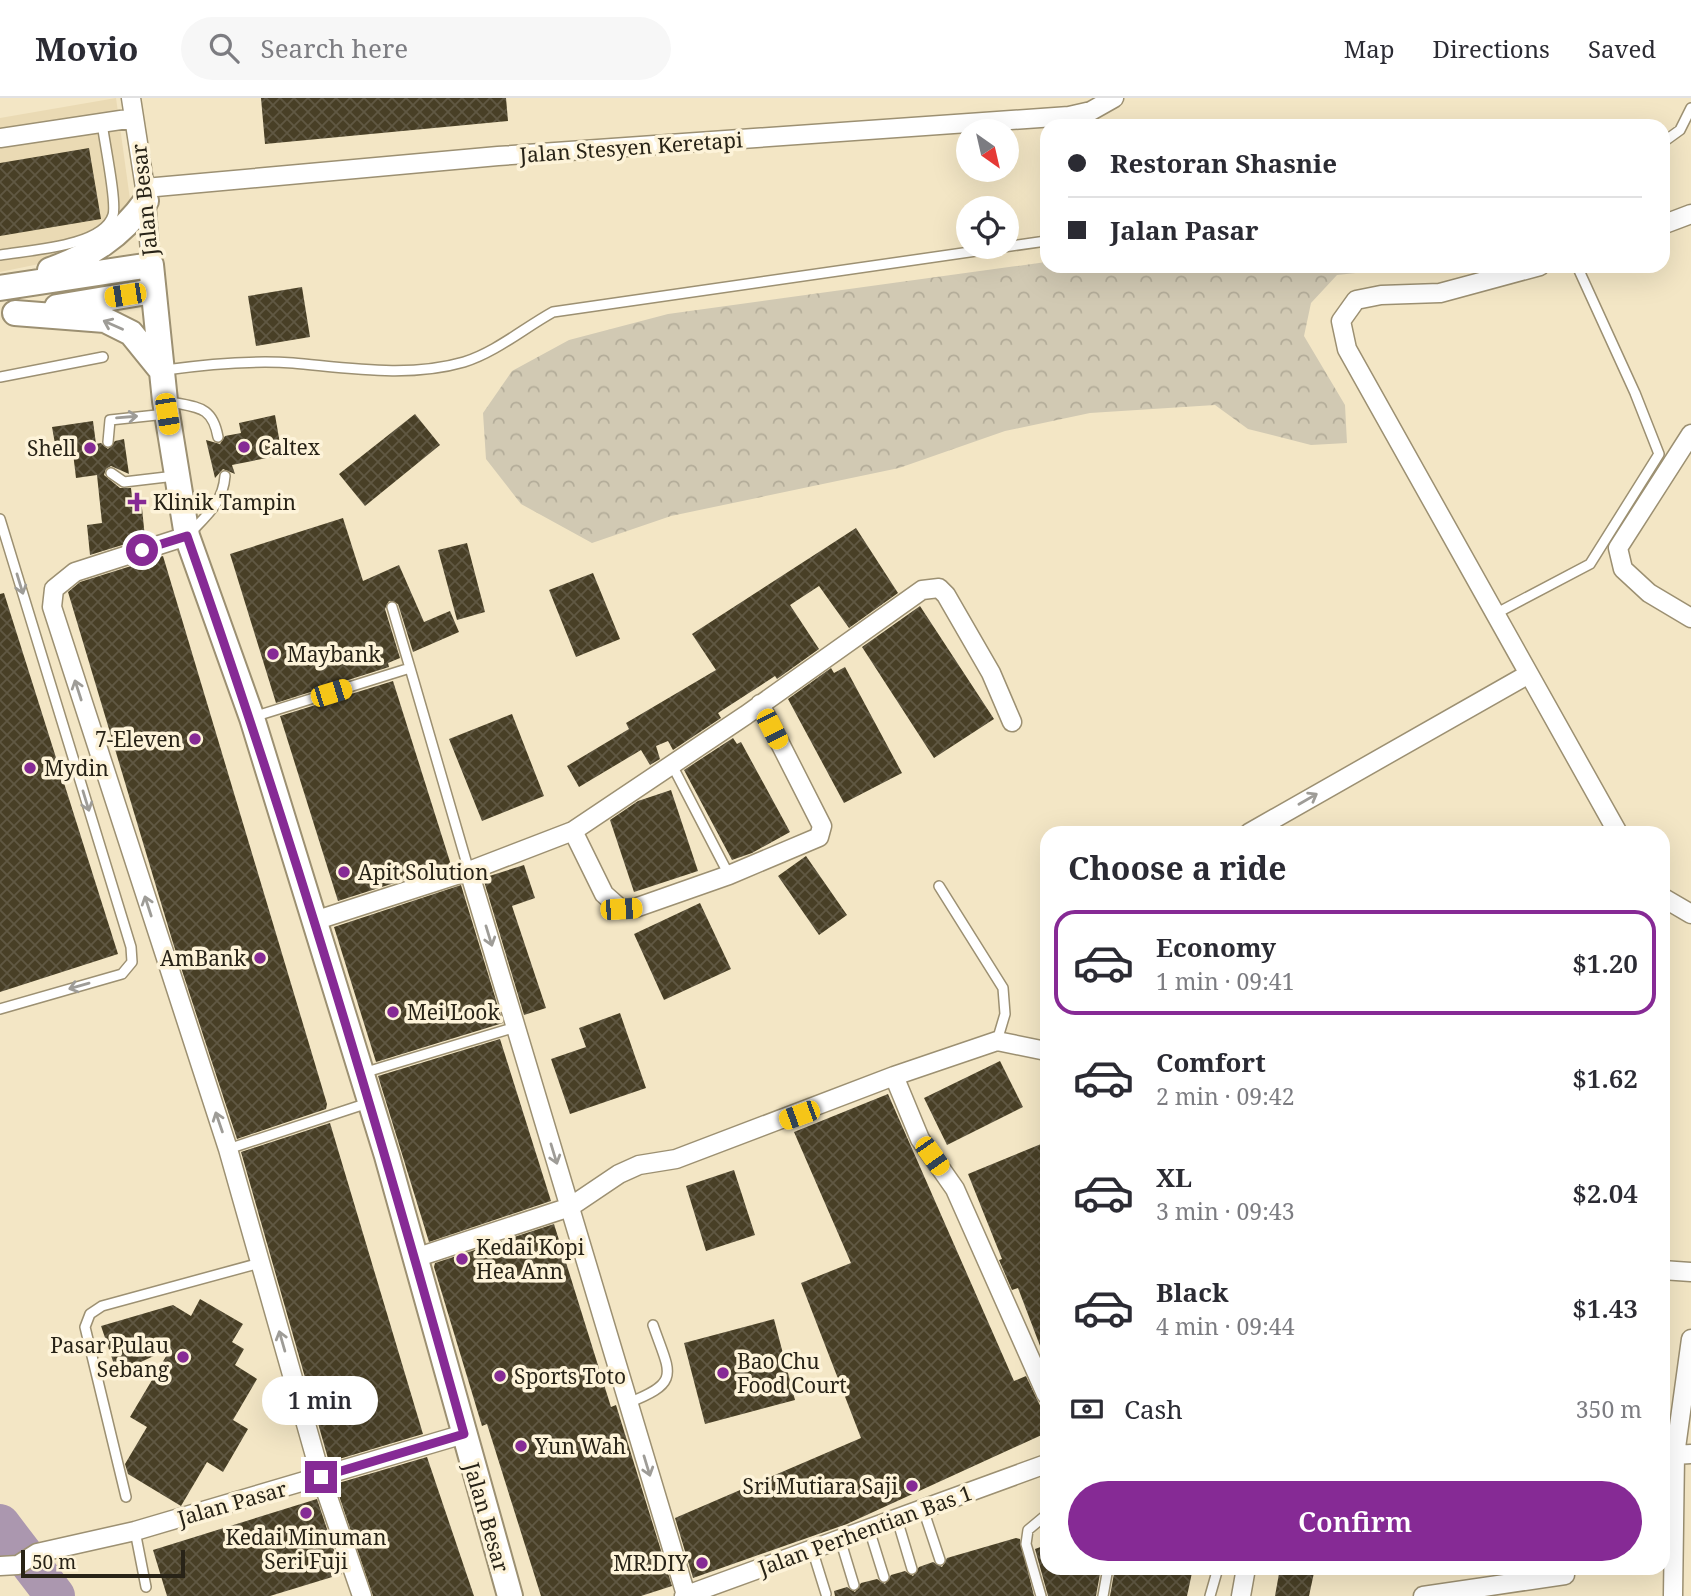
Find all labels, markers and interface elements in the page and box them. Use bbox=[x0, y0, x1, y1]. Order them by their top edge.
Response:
search box bbox=[181, 17, 671, 80]
text: Movio bbox=[35, 26, 139, 71]
icon: search bbox=[205, 29, 243, 67]
text: Search here bbox=[261, 30, 408, 66]
text: Map bbox=[1344, 32, 1395, 65]
text: Directions bbox=[1433, 32, 1550, 65]
text: Saved bbox=[1588, 32, 1656, 65]
north arrow bbox=[956, 119, 1018, 182]
map controls bbox=[956, 119, 1019, 259]
street label: Jalan Stesyen Keretapi bbox=[517, 125, 744, 169]
street label: Jalan Besar bbox=[124, 142, 164, 259]
text: Restoran Shasnie bbox=[1110, 145, 1337, 181]
button: locate bbox=[956, 196, 1019, 259]
text: Jalan Pasar bbox=[1110, 212, 1259, 248]
car bbox=[103, 281, 148, 309]
one-way arrow bbox=[103, 318, 124, 331]
car bbox=[154, 392, 181, 436]
one-way arrow bbox=[116, 410, 138, 423]
place label: Caltex bbox=[258, 433, 321, 461]
place label: Shell bbox=[27, 434, 76, 462]
marker: Caltex bbox=[236, 439, 252, 455]
marker: Shell bbox=[82, 440, 98, 456]
place label: Klinik Tampin bbox=[153, 488, 296, 516]
marker: Klinik Tampin bbox=[127, 492, 147, 512]
route start bbox=[126, 534, 158, 566]
one-way arrow bbox=[15, 572, 27, 594]
place label: Maybank bbox=[287, 640, 381, 668]
marker: Maybank bbox=[265, 646, 281, 662]
car bbox=[308, 677, 355, 709]
one-way arrow bbox=[71, 679, 83, 701]
car bbox=[754, 706, 791, 752]
place label: 7-Eleven bbox=[95, 725, 181, 753]
marker: 7-Eleven bbox=[187, 731, 203, 747]
place label: Mydin bbox=[44, 754, 109, 782]
marker: Mydin bbox=[22, 760, 38, 776]
one-way arrow bbox=[81, 790, 94, 812]
one-way arrow bbox=[1297, 792, 1318, 805]
text: Choose a ride bbox=[1068, 846, 1287, 889]
place label: Apit Solution bbox=[358, 858, 488, 886]
marker: Apit Solution bbox=[336, 864, 352, 880]
one-way arrow bbox=[141, 896, 153, 918]
car bbox=[600, 897, 643, 921]
one-way arrow bbox=[483, 925, 496, 947]
text: Economy bbox=[1156, 929, 1276, 965]
icon: car bbox=[1072, 931, 1135, 994]
place label: AmBank bbox=[160, 944, 247, 972]
text: $1.20 bbox=[1572, 945, 1638, 981]
marker: AmBank bbox=[252, 950, 268, 966]
text: 1 min · 09:41 bbox=[1156, 965, 1294, 997]
one-way arrow bbox=[68, 981, 90, 994]
place label: Mei Look bbox=[407, 998, 500, 1026]
marker: Mei Look bbox=[385, 1004, 401, 1020]
text: Comfort bbox=[1156, 1044, 1266, 1080]
icon: car bbox=[1072, 1046, 1135, 1109]
text: $1.62 bbox=[1572, 1060, 1638, 1096]
text: 2 min · 09:42 bbox=[1156, 1080, 1294, 1112]
car bbox=[776, 1098, 823, 1132]
one-way arrow bbox=[212, 1112, 224, 1134]
car bbox=[912, 1133, 953, 1179]
one-way arrow bbox=[548, 1143, 561, 1165]
text: XL bbox=[1156, 1159, 1192, 1195]
icon: car bbox=[1072, 1161, 1135, 1224]
text: $2.04 bbox=[1572, 1175, 1638, 1211]
text: 3 min · 09:43 bbox=[1156, 1195, 1294, 1227]
place label: Kedai Kopi Hea Ann bbox=[476, 1233, 585, 1285]
marker: Kedai Kopi Hea Ann bbox=[454, 1251, 470, 1267]
text: Black bbox=[1156, 1274, 1229, 1310]
icon: car bbox=[1072, 1276, 1135, 1339]
text: $1.43 bbox=[1572, 1290, 1638, 1326]
text: 4 min · 09:44 bbox=[1156, 1310, 1294, 1342]
one-way arrow bbox=[275, 1330, 288, 1353]
place label: Pasar Pulau Sebang bbox=[50, 1331, 170, 1383]
place label: Bao Chu Food Court bbox=[737, 1347, 847, 1399]
marker: Pasar Pulau Sebang bbox=[175, 1349, 191, 1365]
place label: Sports Toto bbox=[514, 1362, 626, 1390]
marker: Bao Chu Food Court bbox=[715, 1365, 731, 1381]
marker: Sports Toto bbox=[492, 1368, 508, 1384]
callout: 1 min bbox=[263, 1376, 379, 1424]
text: 1 min bbox=[288, 1384, 352, 1416]
icon: cash bbox=[1068, 1390, 1106, 1428]
text: Cash bbox=[1124, 1391, 1183, 1427]
text: 350 m bbox=[1576, 1393, 1642, 1425]
place label: Yun Wah bbox=[534, 1432, 626, 1460]
marker: Yun Wah bbox=[513, 1438, 529, 1454]
one-way arrow bbox=[641, 1455, 654, 1477]
street label: Jalan Besar bbox=[458, 1458, 516, 1575]
route end bbox=[305, 1461, 337, 1493]
place label: Sri Mutiara Saji bbox=[743, 1472, 898, 1500]
street label: Jalan Pasar bbox=[173, 1474, 290, 1532]
street label: Jalan Perhentian Bas 1 bbox=[753, 1478, 976, 1582]
marker: Sri Mutiara Saji bbox=[904, 1478, 920, 1494]
button: Confirm bbox=[1068, 1481, 1642, 1561]
marker: Kedai Minuman Seri Fuji bbox=[298, 1505, 314, 1521]
place label: Kedai Minuman Seri Fuji bbox=[226, 1523, 386, 1575]
scale bar bbox=[21, 1547, 186, 1579]
text: 50 m bbox=[32, 1549, 76, 1575]
place label: MR.DIY bbox=[613, 1549, 689, 1577]
marker: MR.DIY bbox=[694, 1555, 710, 1571]

